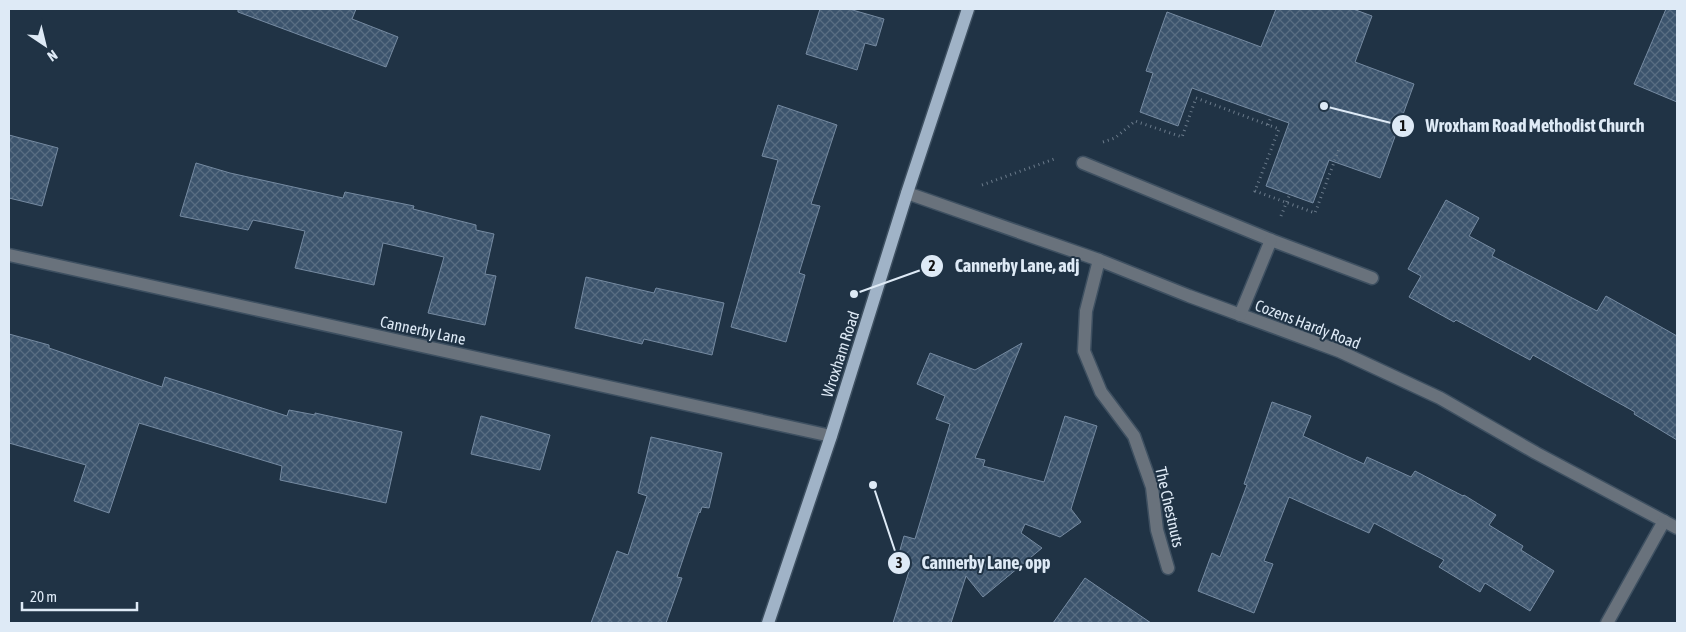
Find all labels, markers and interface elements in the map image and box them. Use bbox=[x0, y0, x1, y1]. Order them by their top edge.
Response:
north arrow bbox=[20, 20, 70, 70]
text: N bbox=[44, 47, 60, 65]
callout: Wroxham Road Methodist Church bbox=[1391, 109, 1655, 142]
text: Wroxham Road Methodist Church bbox=[1425, 115, 1645, 136]
text: 1 bbox=[1399, 117, 1407, 134]
callout: Cannerby Lane, adj bbox=[920, 249, 1090, 282]
text: Cannerby Lane, adj bbox=[955, 255, 1079, 276]
text: 2 bbox=[928, 257, 936, 274]
street label: Cozens Hardy Road bbox=[1252, 296, 1363, 353]
street label: Wroxham Road bbox=[818, 309, 862, 399]
street label: Cannerby Lane bbox=[378, 312, 467, 349]
street label: The Chestnuts bbox=[1152, 465, 1188, 549]
callout: Cannerby Lane, opp bbox=[887, 546, 1061, 579]
text: Cannerby Lane, opp bbox=[921, 552, 1051, 573]
text: 3 bbox=[895, 554, 903, 571]
scale bar bbox=[22, 580, 138, 612]
text: 20 m bbox=[30, 588, 57, 605]

